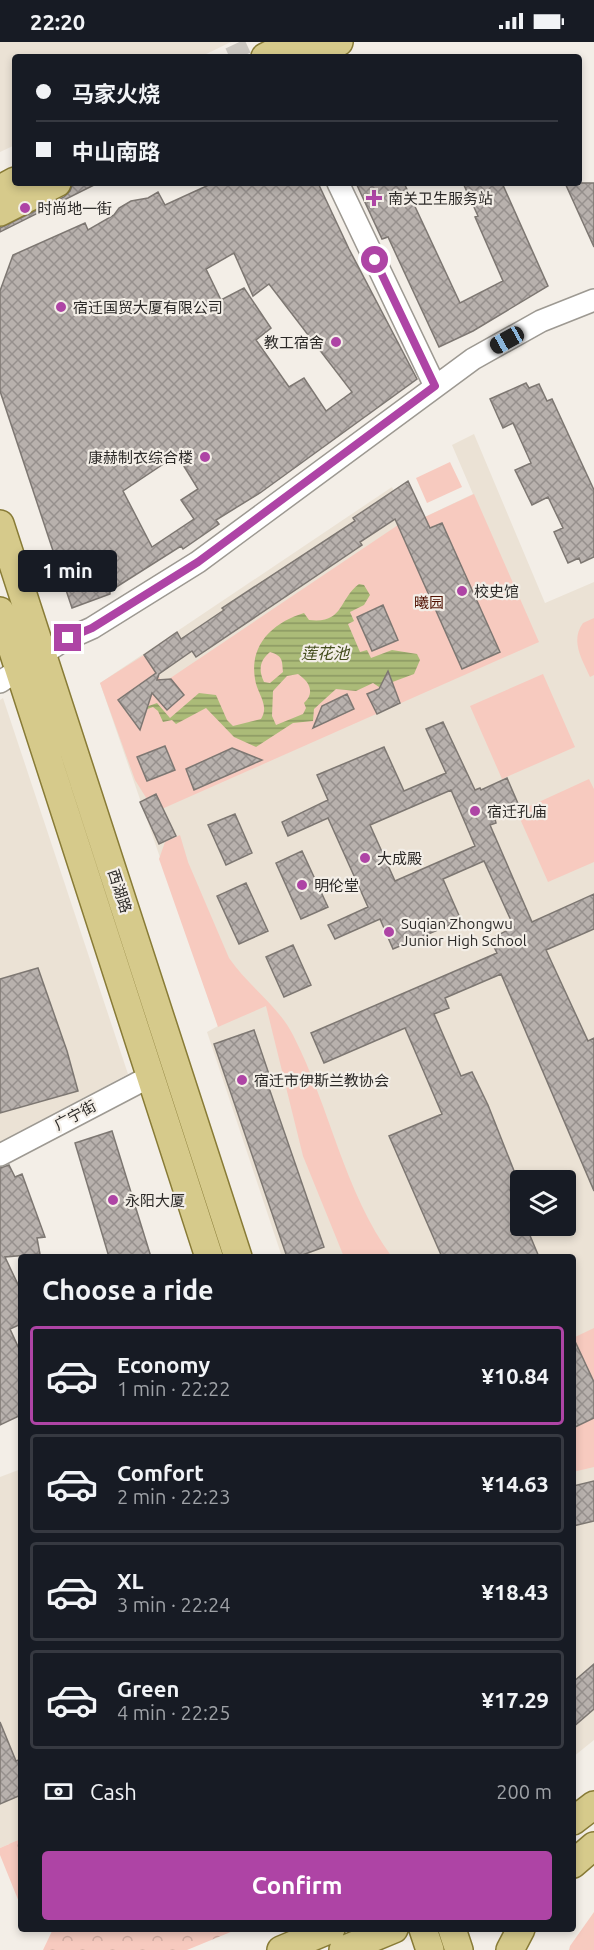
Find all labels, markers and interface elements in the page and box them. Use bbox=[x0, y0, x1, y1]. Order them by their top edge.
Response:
text: 22:20 bbox=[30, 9, 85, 34]
text: 马家火烧 bbox=[72, 81, 160, 106]
text: 中山南路 bbox=[72, 139, 160, 164]
marker: 南关卫生服务站 bbox=[365, 189, 383, 207]
place label: 南关卫生服务站 bbox=[388, 190, 493, 207]
place label: 时尚地一街 bbox=[37, 200, 112, 217]
marker: 时尚地一街 bbox=[18, 201, 32, 215]
route start bbox=[361, 246, 388, 273]
place label: 宿迁国贸大厦有限公司 bbox=[73, 299, 223, 316]
marker: 宿迁国贸大厦有限公司 bbox=[54, 300, 68, 314]
car bbox=[487, 323, 527, 357]
place label: 教工宿舍 bbox=[264, 334, 324, 351]
marker: 教工宿舍 bbox=[329, 335, 343, 349]
place label: 康赫制衣综合楼 bbox=[88, 449, 193, 466]
marker: 康赫制衣综合楼 bbox=[198, 450, 212, 464]
callout: 1 min bbox=[19, 551, 118, 593]
text: 1 min bbox=[42, 559, 93, 582]
place label: 校史馆 bbox=[474, 583, 519, 600]
marker: 校史馆 bbox=[455, 584, 469, 598]
park label: 曦园 bbox=[414, 594, 444, 611]
route end bbox=[54, 624, 81, 651]
water label: 莲花池 bbox=[301, 644, 351, 662]
place label: 宿迁孔庙 bbox=[487, 803, 547, 820]
marker: 宿迁孔庙 bbox=[468, 804, 482, 818]
place label: 大成殿 bbox=[377, 850, 422, 867]
marker: 大成殿 bbox=[358, 851, 372, 865]
street label: 西湖路 bbox=[105, 867, 135, 915]
place label: 明伦堂 bbox=[314, 877, 359, 894]
marker: 明伦堂 bbox=[295, 878, 309, 892]
place label: Suqian Zhongwu Junior High School bbox=[401, 915, 527, 949]
marker: Suqian Zhongwu Junior High School bbox=[382, 925, 396, 939]
place label: 宿迁市伊斯兰教协会 bbox=[254, 1072, 389, 1089]
marker: 宿迁市伊斯兰教协会 bbox=[235, 1073, 249, 1087]
street label: 广宁街 bbox=[51, 1097, 99, 1133]
map controls bbox=[510, 1170, 576, 1236]
button: layers bbox=[510, 1170, 576, 1236]
place label: 永阳大厦 bbox=[125, 1192, 185, 1209]
marker: 永阳大厦 bbox=[106, 1193, 120, 1207]
text: Choose a ride bbox=[42, 1275, 214, 1305]
icon: car bbox=[45, 1349, 99, 1403]
text: Economy bbox=[117, 1352, 210, 1377]
text: ¥10.84 bbox=[482, 1363, 549, 1388]
text: 1 min · 22:22 bbox=[117, 1377, 231, 1400]
icon: car bbox=[45, 1457, 99, 1511]
text: Comfort bbox=[117, 1460, 204, 1485]
text: ¥14.63 bbox=[482, 1471, 549, 1496]
text: 2 min · 22:23 bbox=[117, 1485, 231, 1508]
icon: car bbox=[45, 1565, 99, 1619]
text: XL bbox=[117, 1568, 144, 1593]
text: ¥18.43 bbox=[482, 1579, 549, 1604]
text: 3 min · 22:24 bbox=[117, 1593, 231, 1616]
icon: car bbox=[45, 1673, 99, 1727]
text: Green bbox=[117, 1676, 179, 1701]
text: ¥17.29 bbox=[482, 1687, 549, 1712]
text: 4 min · 22:25 bbox=[117, 1701, 231, 1724]
icon: cash bbox=[42, 1775, 75, 1808]
text: Cash bbox=[90, 1779, 137, 1804]
text: 200 m bbox=[496, 1780, 552, 1803]
button: Confirm bbox=[42, 1851, 552, 1920]

